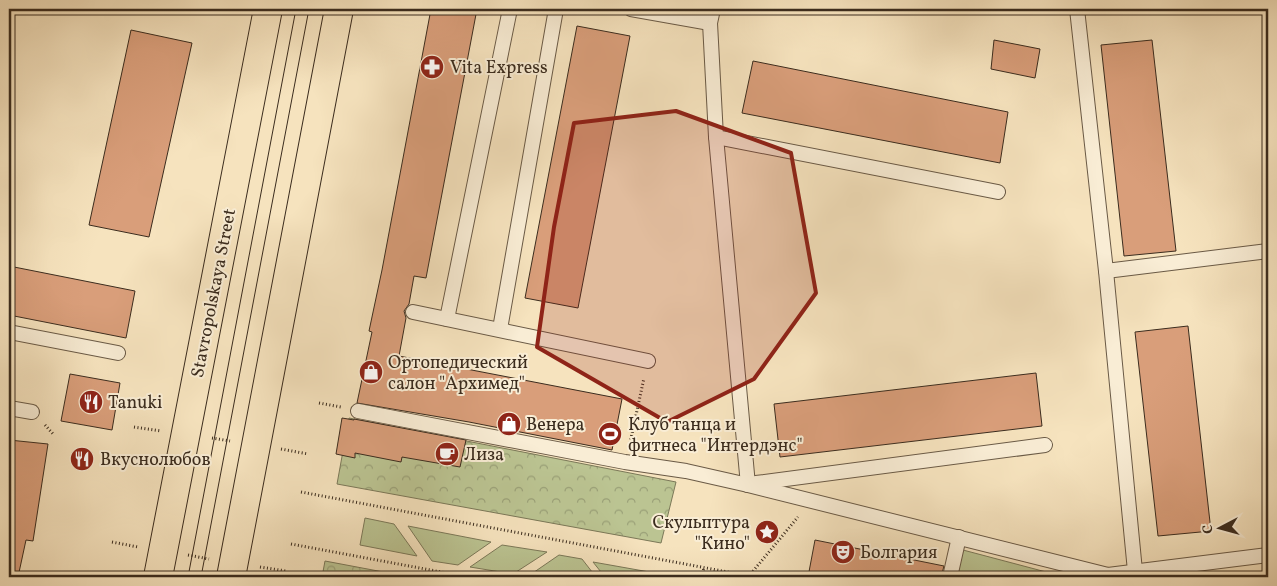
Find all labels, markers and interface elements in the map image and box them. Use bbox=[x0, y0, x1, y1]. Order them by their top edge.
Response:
pharmacy icon: Vita Express bbox=[419, 54, 445, 80]
place label: Vita Express bbox=[450, 56, 548, 81]
street label: Stavropolskaya Street bbox=[186, 207, 243, 380]
place label: Ортопедический салон "Архимед" bbox=[388, 351, 528, 397]
shop icon: Ортопедический салон "Архимед" bbox=[358, 359, 384, 385]
restaurant icon: Tanuki bbox=[78, 389, 104, 415]
place label: Tanuki bbox=[108, 391, 163, 416]
shop icon: Венера bbox=[496, 411, 522, 437]
place label: Венера bbox=[526, 413, 585, 438]
place label: Клуб танца и фитнеса "Интердэнс" bbox=[628, 413, 803, 459]
sports icon: Клуб танца и фитнеса "Интердэнс" bbox=[597, 421, 623, 447]
cafe icon: Лиза bbox=[434, 441, 460, 467]
place label: Лиза bbox=[464, 443, 504, 468]
restaurant icon: Вкуснолюбов bbox=[69, 446, 95, 472]
place label: Вкуснолюбов bbox=[100, 448, 211, 473]
north arrow bbox=[1194, 504, 1244, 554]
place label: Скульптура "Кино" bbox=[653, 511, 750, 557]
place icon: Скульптура "Кино" bbox=[754, 519, 780, 545]
text: С bbox=[1199, 524, 1218, 535]
theatre icon: Болгария bbox=[830, 539, 856, 565]
place label: Болгария bbox=[860, 541, 937, 566]

